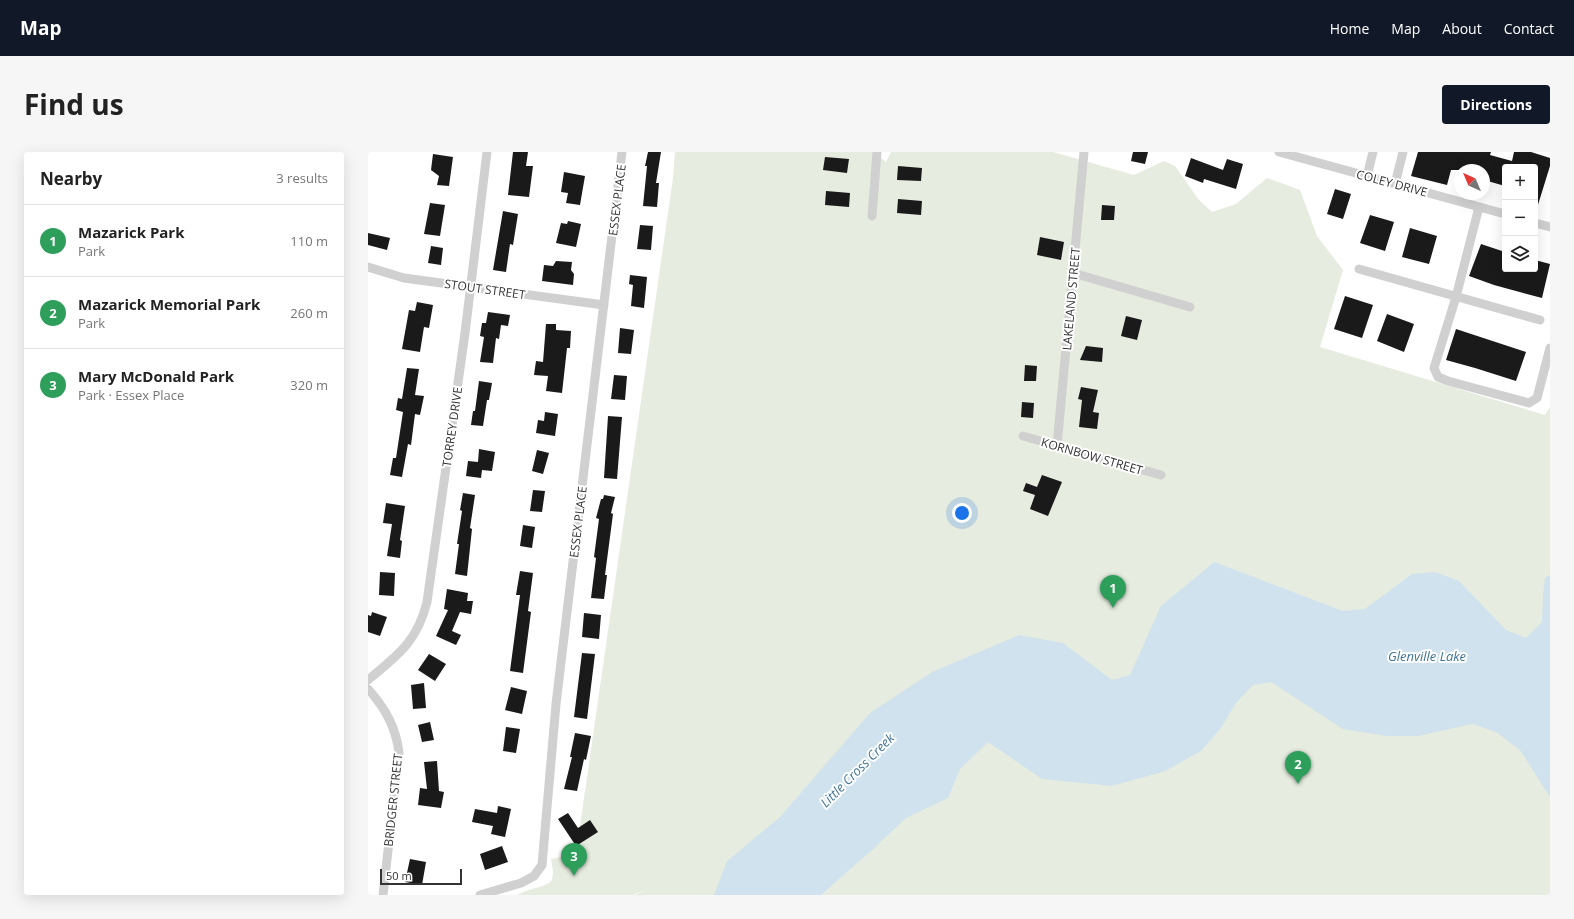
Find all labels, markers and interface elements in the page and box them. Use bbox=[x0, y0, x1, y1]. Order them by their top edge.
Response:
text: Map bbox=[20, 15, 61, 41]
text: Home bbox=[1330, 19, 1369, 38]
text: Map bbox=[1391, 19, 1420, 38]
text: About bbox=[1442, 19, 1482, 38]
text: Contact bbox=[1504, 19, 1554, 38]
text: Find us bbox=[24, 85, 124, 123]
button: Directions bbox=[1442, 85, 1550, 124]
street label: ESSEX PLACE bbox=[604, 163, 630, 237]
north arrow bbox=[1454, 164, 1490, 200]
map controls bbox=[1502, 164, 1538, 272]
button: + bbox=[1502, 164, 1538, 200]
street label: COLEY DRIVE bbox=[1355, 165, 1429, 201]
text: Nearby bbox=[40, 167, 102, 190]
text: 3 results bbox=[276, 169, 328, 187]
button: − bbox=[1502, 200, 1538, 236]
text: Mazarick Park bbox=[78, 222, 184, 242]
text: 1 bbox=[49, 232, 57, 250]
text: 110 m bbox=[290, 232, 328, 250]
button: layers bbox=[1502, 236, 1538, 272]
text: Park bbox=[78, 242, 105, 260]
street label: LAKELAND STREET bbox=[1058, 247, 1084, 351]
street label: STOUT STREET bbox=[443, 275, 527, 303]
text: Mazarick Memorial Park bbox=[78, 294, 260, 314]
text: 2 bbox=[49, 304, 57, 322]
text: 260 m bbox=[290, 304, 328, 322]
text: Park bbox=[78, 314, 105, 332]
text: Mary McDonald Park bbox=[78, 366, 234, 386]
text: 3 bbox=[49, 376, 57, 394]
text: 320 m bbox=[290, 376, 328, 394]
text: Park · Essex Place bbox=[78, 386, 184, 404]
street label: TORREY DRIVE bbox=[438, 386, 466, 468]
street label: KORNBOW STREET bbox=[1039, 433, 1145, 479]
street label: ESSEX PLACE bbox=[565, 485, 591, 559]
your location bbox=[952, 503, 972, 523]
pin: 1 bbox=[1100, 575, 1126, 608]
water label: Glenville Lake bbox=[1388, 647, 1467, 665]
water label: Little Cross Creek bbox=[816, 729, 898, 811]
pin: 2 bbox=[1285, 751, 1311, 784]
street label: BRIDGER STREET bbox=[380, 752, 406, 847]
pin: 3 bbox=[561, 843, 587, 876]
scale bar bbox=[380, 867, 462, 886]
text: 50 m bbox=[386, 868, 412, 883]

